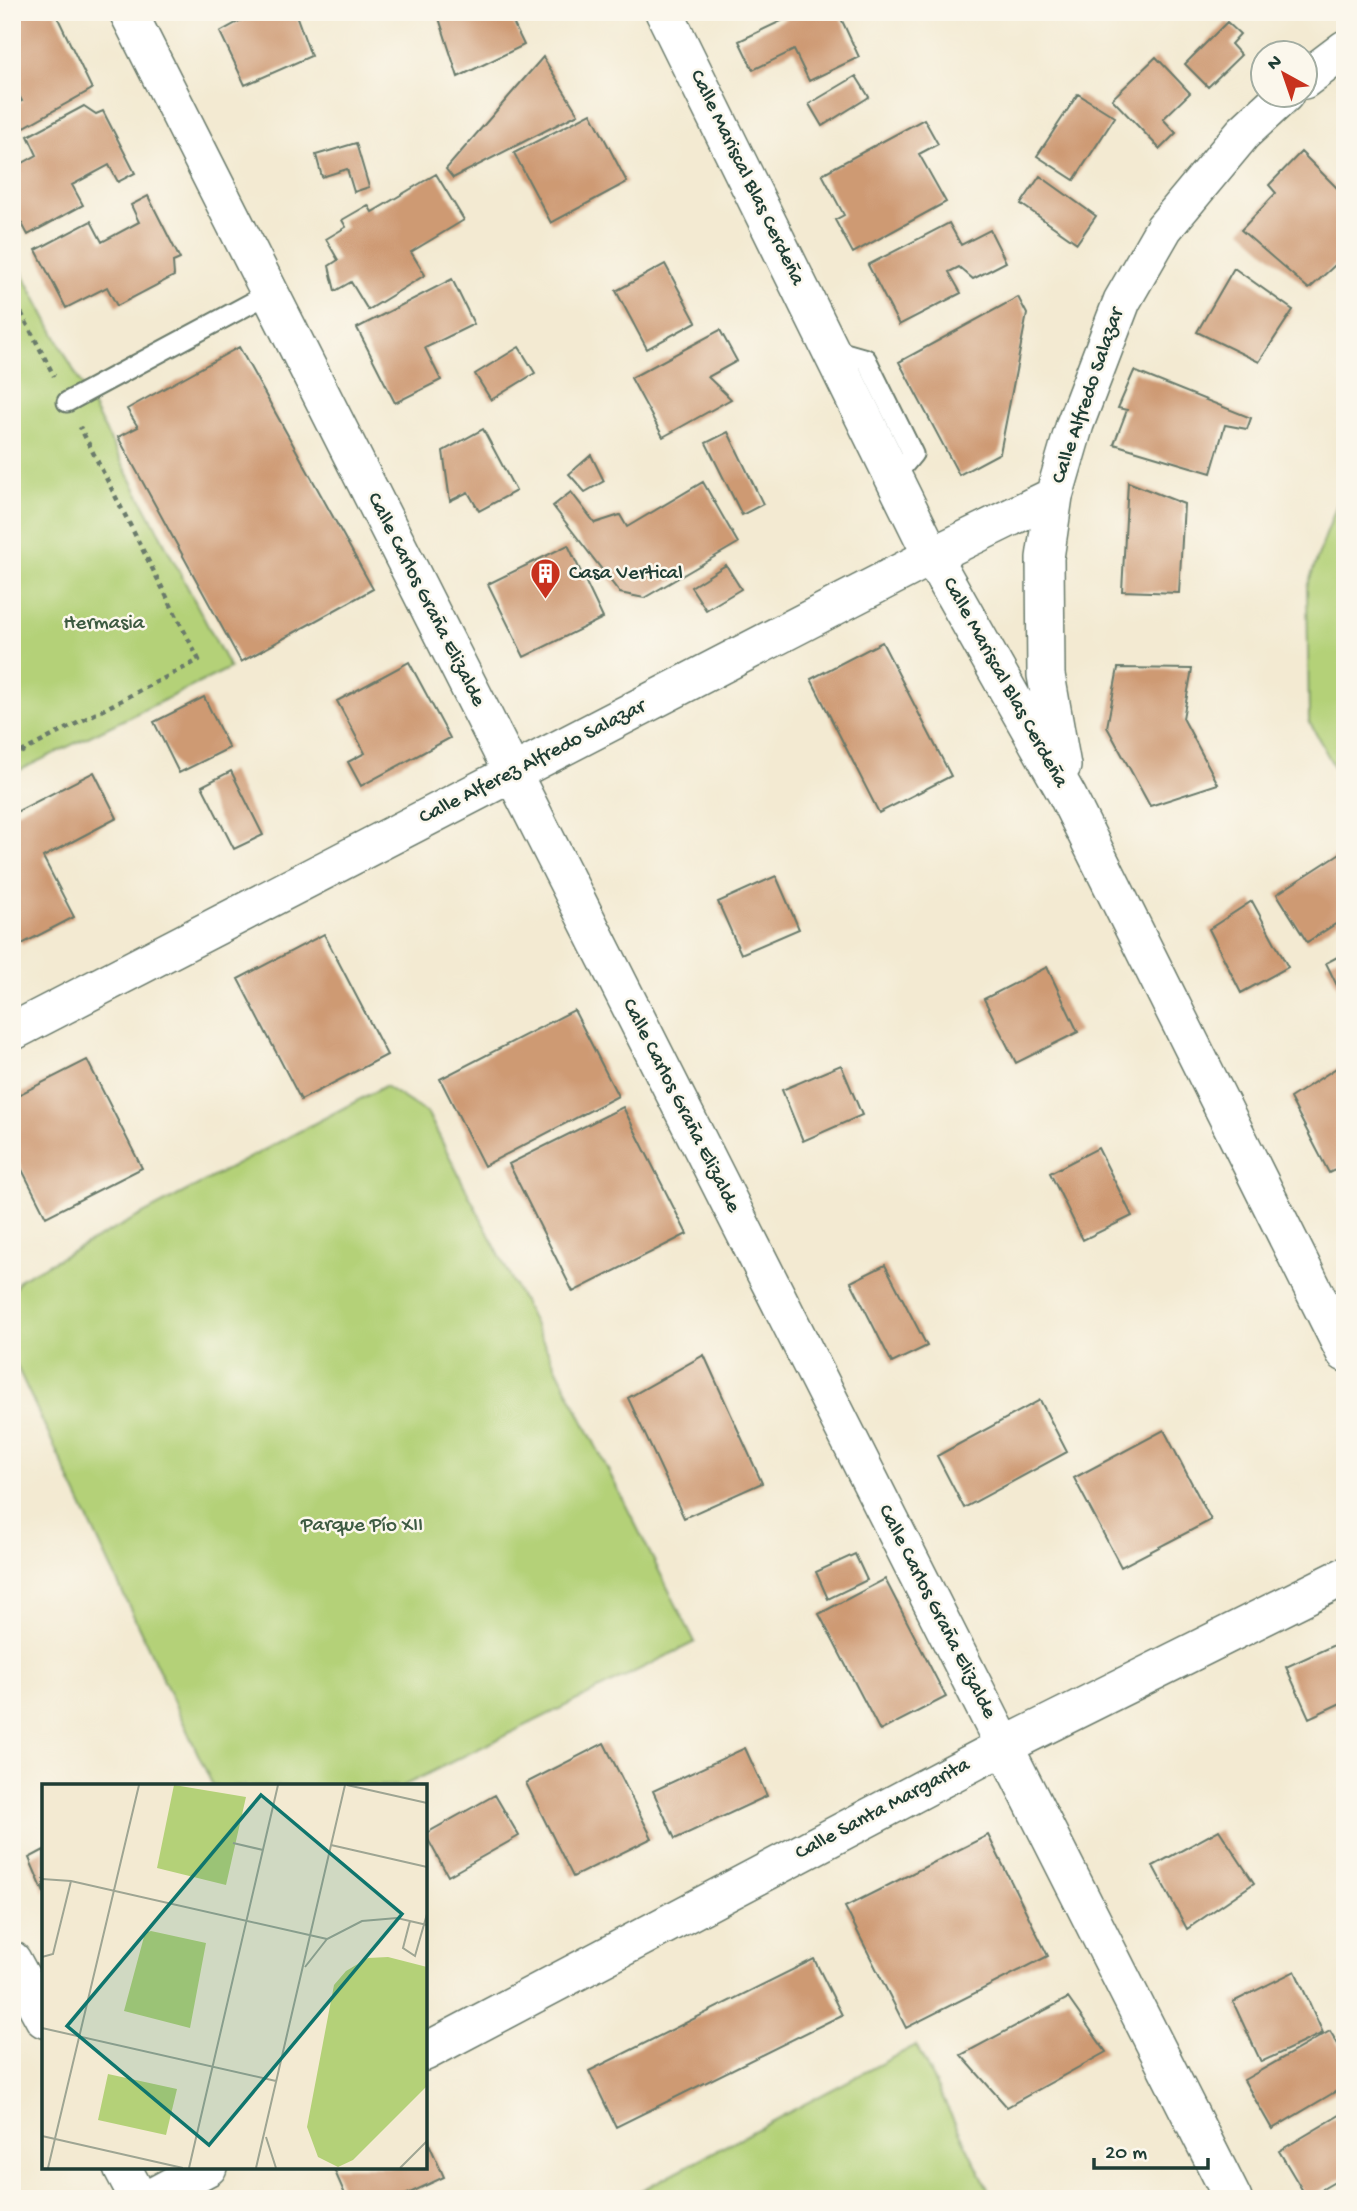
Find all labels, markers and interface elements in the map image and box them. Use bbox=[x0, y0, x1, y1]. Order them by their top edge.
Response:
north arrow bbox=[1248, 38, 1318, 108]
text: N bbox=[1263, 51, 1287, 76]
street label: Calle Mariscal Blas Cerdeña bbox=[683, 66, 810, 291]
street label: Calle Alfredo Salazar bbox=[1047, 303, 1131, 487]
street label: Calle Carlos Graña Elizalde bbox=[360, 489, 490, 712]
building icon: Casa Vertical bbox=[529, 557, 563, 601]
place label: Casa Vertical bbox=[569, 562, 683, 587]
street label: Calle Mariscal Blas Cerdeña bbox=[936, 573, 1073, 794]
park label: Hermasia bbox=[64, 612, 146, 637]
street label: Calle Alferez Alfredo Salazar bbox=[416, 694, 652, 831]
street label: Calle Carlos Graña Elizalde bbox=[615, 995, 745, 1218]
street label: Calle Carlos Graña Elizalde bbox=[871, 1501, 1001, 1724]
park label: Parque Pío XII bbox=[300, 1514, 423, 1539]
street label: Calle Santa Margarita bbox=[791, 1753, 976, 1867]
inset map bbox=[42, 1784, 427, 2169]
scale bar bbox=[1094, 2127, 1208, 2171]
text: 20 m bbox=[1105, 2142, 1147, 2167]

